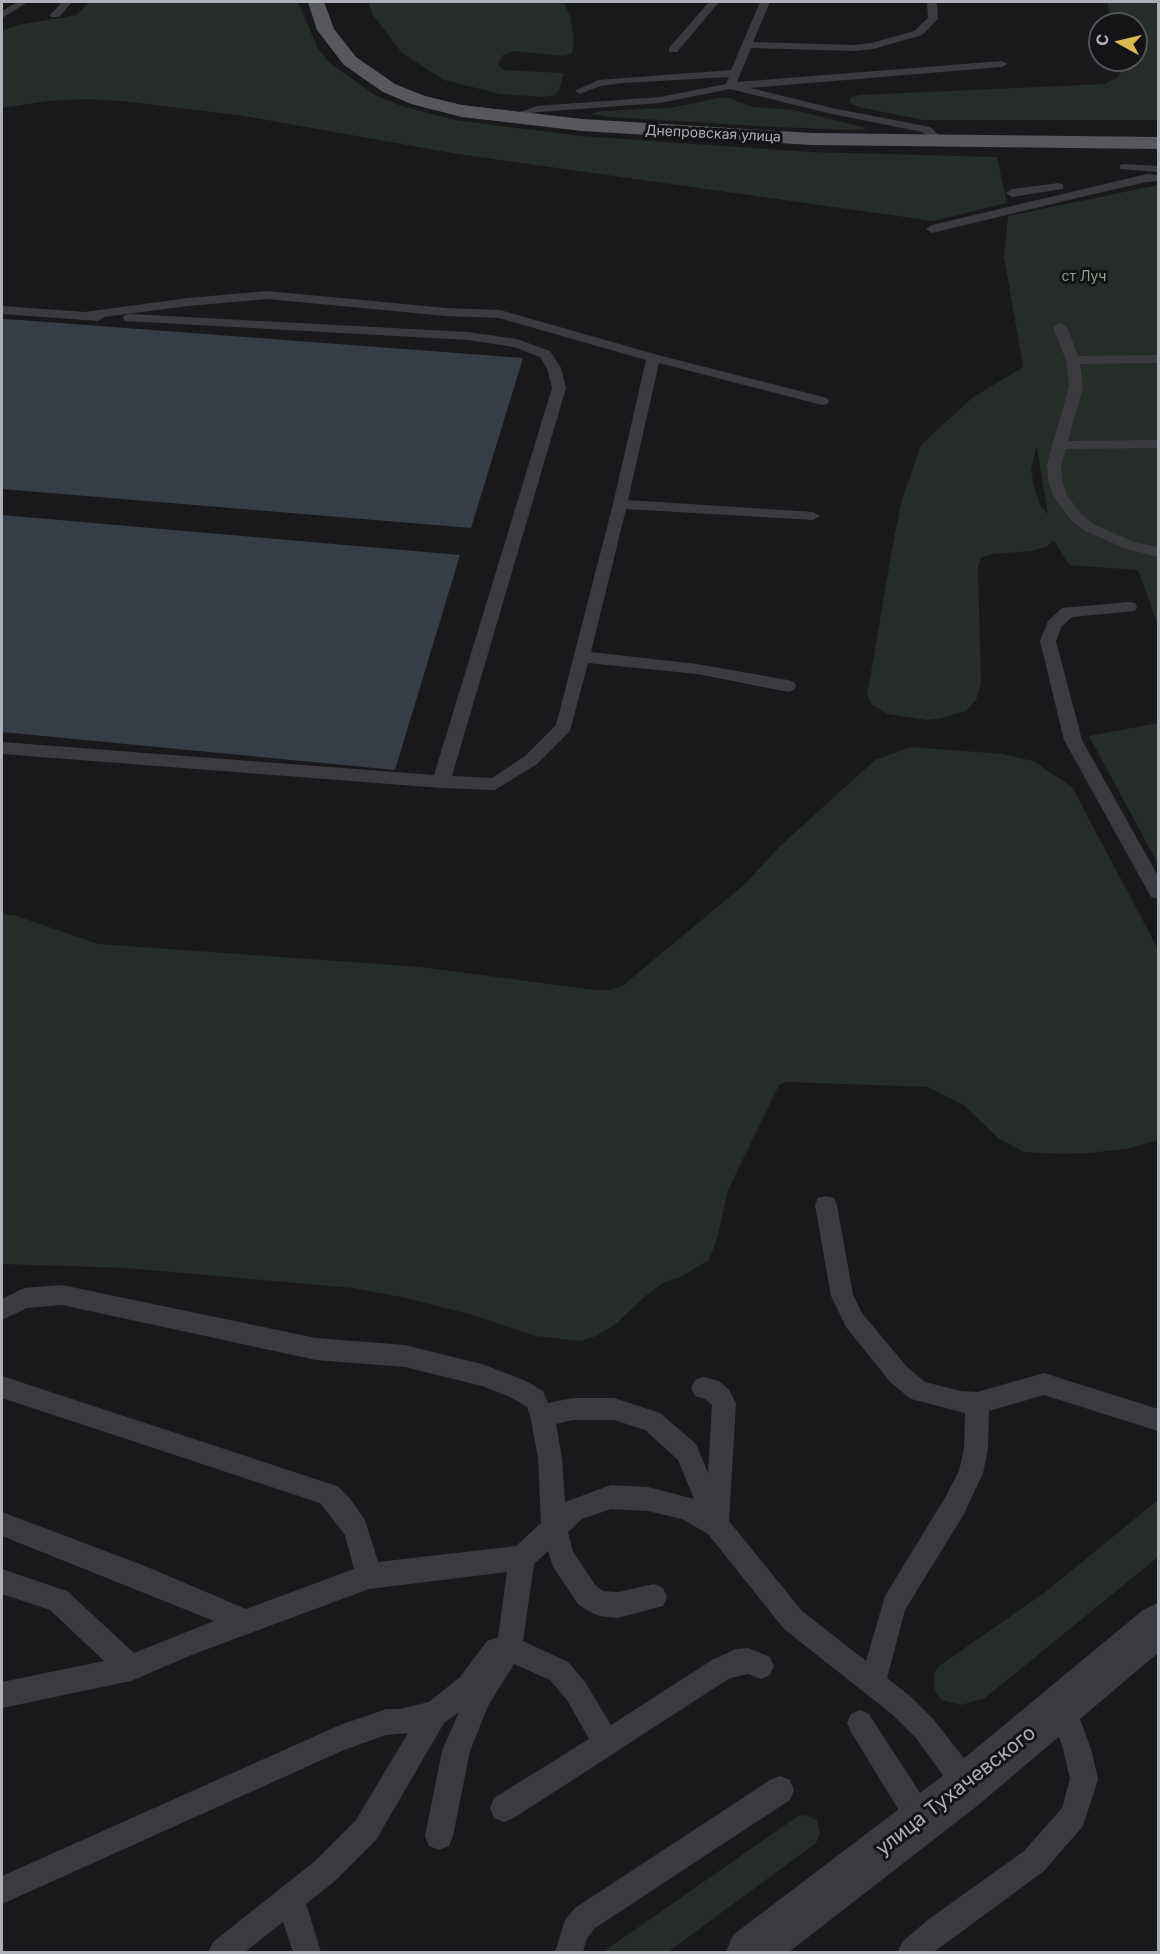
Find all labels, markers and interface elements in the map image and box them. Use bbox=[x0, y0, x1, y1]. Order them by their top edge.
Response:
north arrow bbox=[1088, 12, 1148, 72]
text: С bbox=[1091, 33, 1113, 47]
street label: Днепровская улица bbox=[645, 122, 781, 146]
park label: ст Луч bbox=[1062, 269, 1106, 285]
street label: улица Тухачевского bbox=[871, 1721, 1041, 1861]

